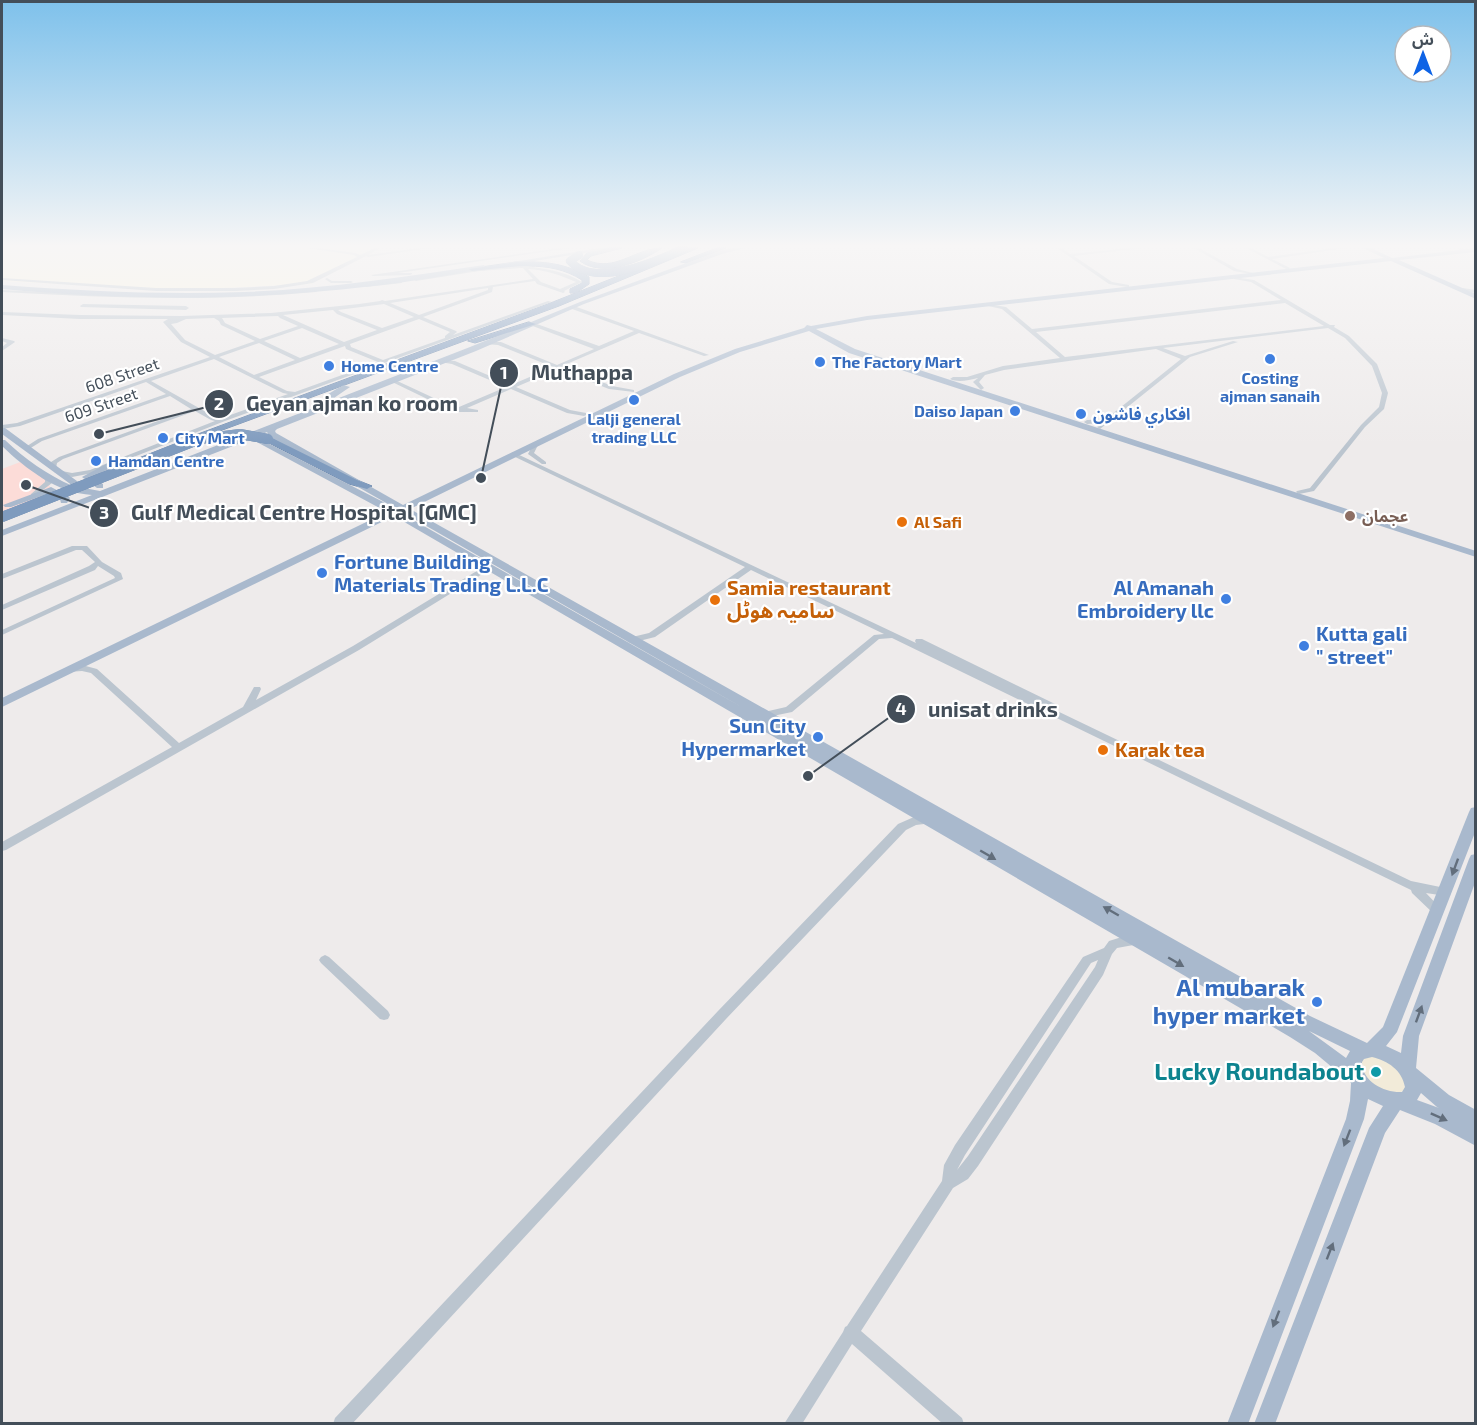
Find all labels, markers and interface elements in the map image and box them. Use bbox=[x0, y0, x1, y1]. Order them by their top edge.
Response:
north arrow bbox=[1393, 24, 1453, 84]
text: ش bbox=[1412, 29, 1434, 49]
place label: The Factory Mart bbox=[832, 352, 962, 372]
marker: Costing ajman sanaih bbox=[1263, 352, 1277, 366]
street label: 608 Street bbox=[83, 353, 161, 396]
callout: Muthappa bbox=[489, 353, 645, 392]
marker: The Factory Mart bbox=[813, 355, 827, 369]
place label: Home Centre bbox=[341, 356, 438, 375]
marker: Home Centre bbox=[322, 359, 336, 373]
text: Muthappa bbox=[531, 359, 633, 384]
text: 1 bbox=[500, 361, 508, 383]
place label: Costing ajman sanaih bbox=[1220, 368, 1320, 405]
street label: 609 Street bbox=[62, 383, 140, 426]
callout: Geyan ajman ko room bbox=[204, 384, 470, 423]
text: Geyan ajman ko room bbox=[246, 390, 458, 416]
text: 2 bbox=[214, 392, 224, 414]
marker: Lalji general trading LLC bbox=[627, 393, 641, 407]
place label: Daiso Japan bbox=[914, 401, 1003, 420]
marker: Daiso Japan bbox=[1008, 404, 1022, 418]
place label: افكاري فاشون bbox=[1093, 404, 1190, 428]
marker: افكاري فاشون bbox=[1074, 407, 1088, 421]
place label: Lalji general trading LLC bbox=[587, 409, 681, 446]
place label: City Mart bbox=[175, 428, 245, 448]
marker: City Mart bbox=[156, 431, 170, 445]
place label: Hamdan Centre bbox=[108, 451, 224, 470]
marker: Hamdan Centre bbox=[89, 454, 103, 468]
callout: Gulf Medical Centre Hospital [GMC] bbox=[89, 493, 490, 532]
text: Gulf Medical Centre Hospital [GMC] bbox=[131, 499, 477, 524]
text: 3 bbox=[99, 501, 109, 523]
place label: عجمان bbox=[1362, 506, 1408, 526]
marker: عجمان bbox=[1343, 509, 1357, 523]
place label: Al Safi bbox=[914, 512, 962, 531]
marker: Al Safi bbox=[895, 515, 909, 529]
place label: Fortune Building Materials Trading L.L.C bbox=[334, 549, 549, 596]
marker: Fortune Building Materials Trading L.L.C bbox=[315, 566, 329, 580]
place label: Samia restaurant سامیہ ھوٹل bbox=[727, 575, 891, 623]
place label: Al Amanah Embroidery llc bbox=[1077, 575, 1214, 623]
marker: Al Amanah Embroidery llc bbox=[1219, 592, 1233, 606]
marker: Samia restaurant سامیہ ھوٹل bbox=[708, 593, 722, 607]
place label: Kutta gali " street" bbox=[1316, 621, 1408, 668]
marker: Kutta gali " street" bbox=[1297, 639, 1311, 653]
callout: unisat drinks bbox=[886, 690, 1070, 729]
text: unisat drinks bbox=[928, 696, 1058, 721]
text: 4 bbox=[895, 697, 907, 719]
place label: Sun City Hypermarket bbox=[681, 713, 807, 761]
marker: Sun City Hypermarket bbox=[811, 730, 825, 744]
place label: Karak tea bbox=[1115, 737, 1205, 761]
marker: Karak tea bbox=[1096, 743, 1110, 757]
one-way arrow bbox=[980, 849, 996, 860]
one-way arrow bbox=[1450, 858, 1459, 876]
one-way arrow bbox=[1102, 906, 1119, 916]
one-way arrow bbox=[1168, 957, 1185, 967]
place label: Al mubarak hyper market bbox=[1153, 972, 1306, 1029]
marker: Al mubarak hyper market bbox=[1310, 995, 1324, 1009]
one-way arrow bbox=[1414, 1005, 1424, 1023]
place label: Lucky Roundabout bbox=[1154, 1056, 1364, 1085]
marker: Lucky Roundabout bbox=[1369, 1065, 1383, 1079]
one-way arrow bbox=[1430, 1112, 1448, 1122]
one-way arrow bbox=[1342, 1129, 1352, 1147]
one-way arrow bbox=[1325, 1242, 1335, 1260]
one-way arrow bbox=[1271, 1311, 1281, 1329]

